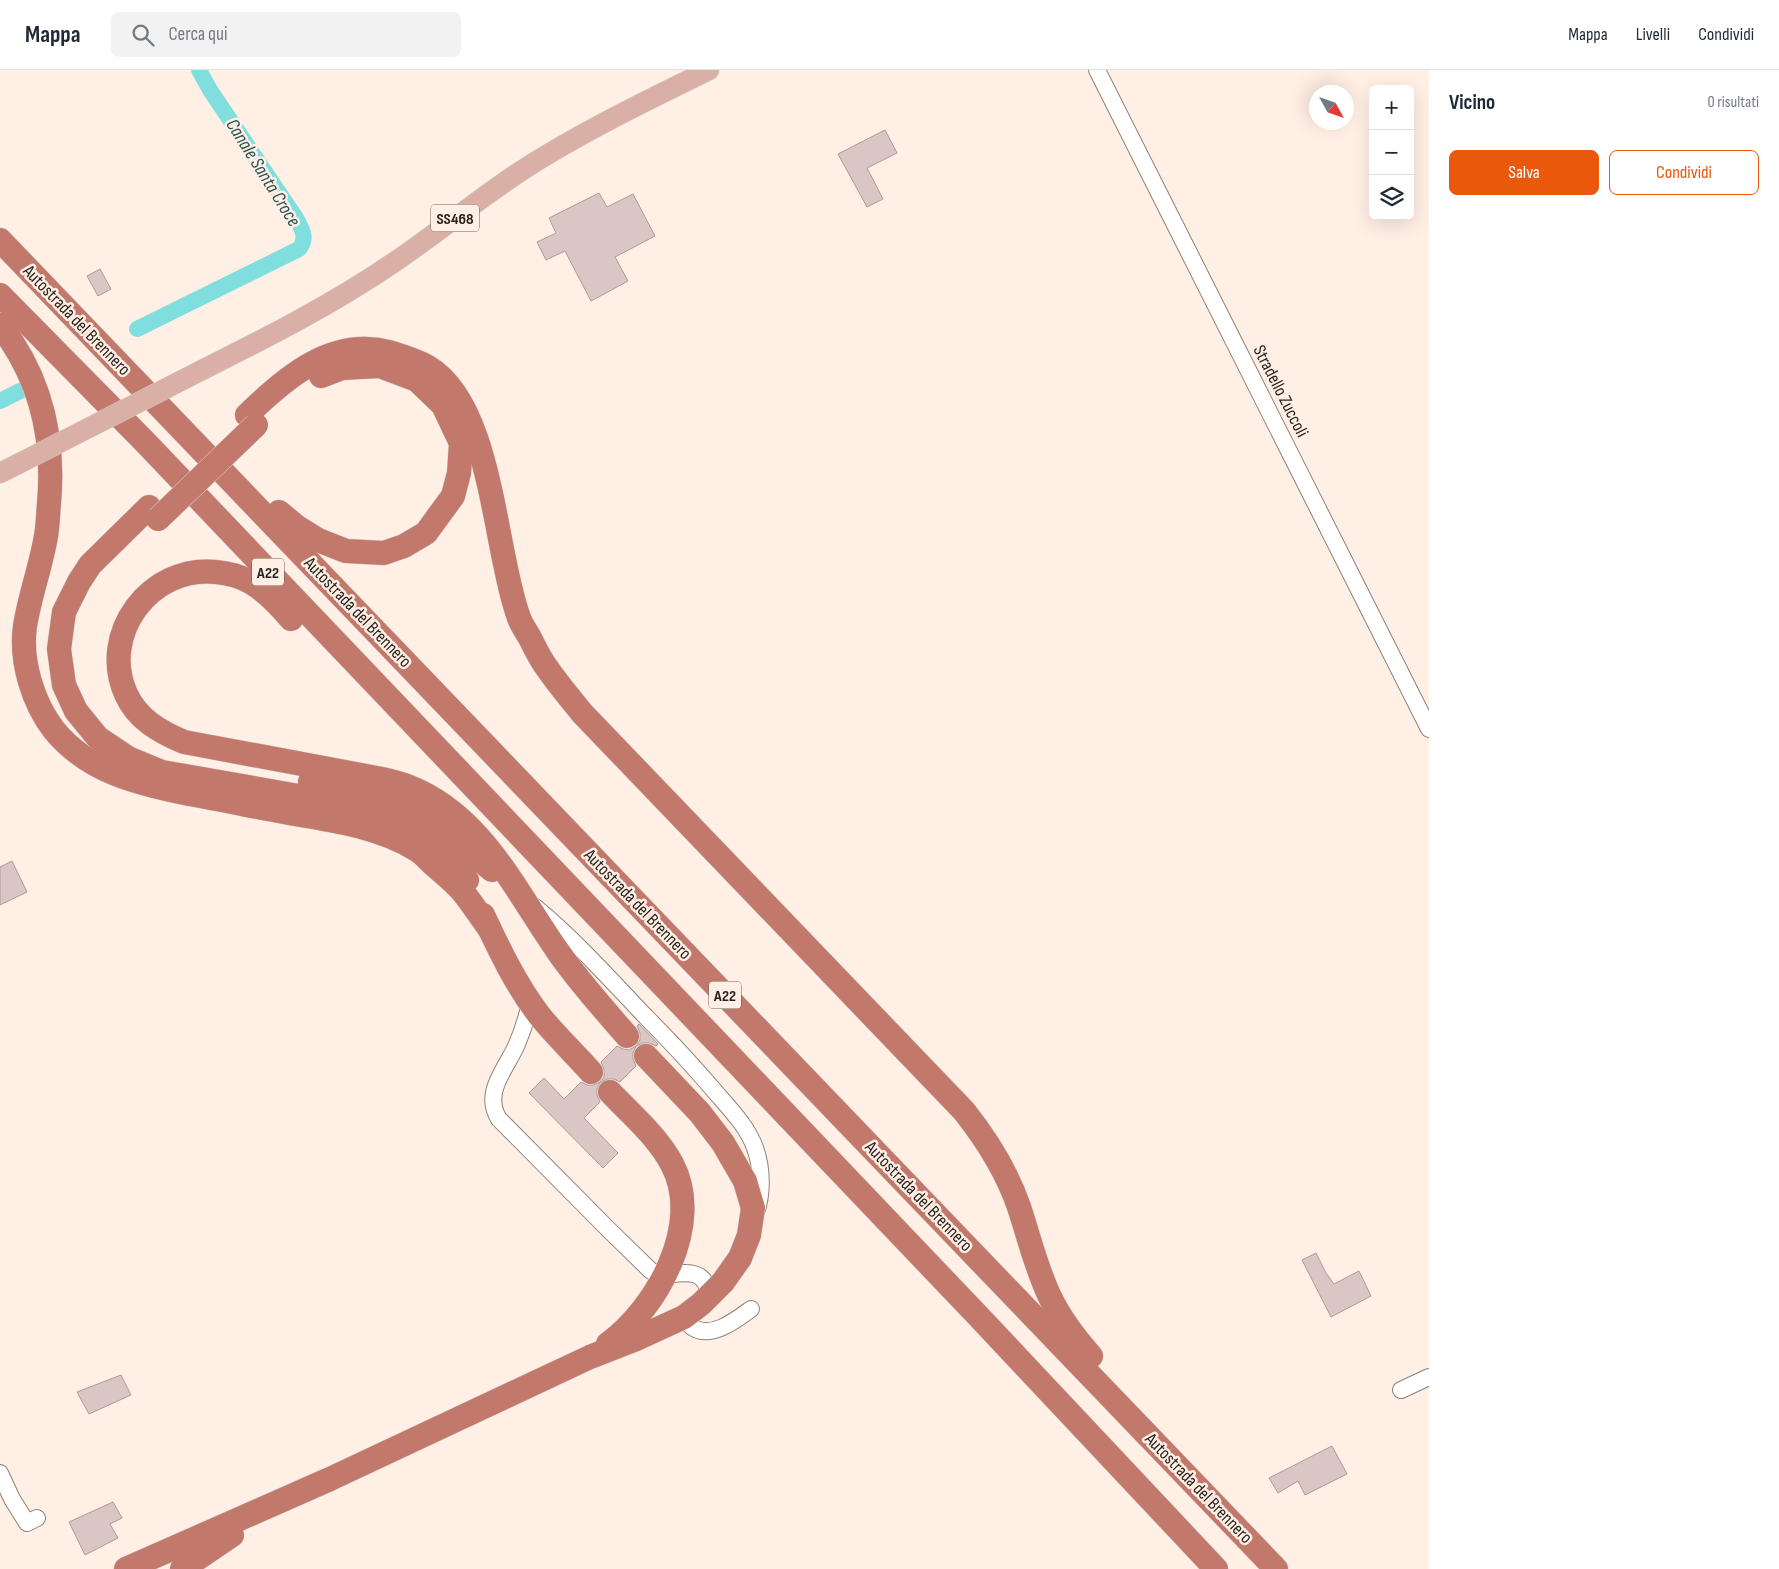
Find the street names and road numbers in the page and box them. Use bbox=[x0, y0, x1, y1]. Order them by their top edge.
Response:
road number: SS468 bbox=[431, 204, 479, 232]
street label: Autostrada del Brennero bbox=[18, 260, 135, 380]
street label: Stradello Zuccoli bbox=[1248, 342, 1313, 441]
street label: Autostrada del Brennero bbox=[299, 552, 416, 672]
road number: A22 bbox=[252, 558, 284, 586]
street label: Autostrada del Brennero bbox=[579, 844, 696, 964]
road number: A22 bbox=[709, 982, 741, 1008]
street label: Autostrada del Brennero bbox=[860, 1136, 977, 1256]
street label: Autostrada del Brennero bbox=[1140, 1428, 1257, 1548]

